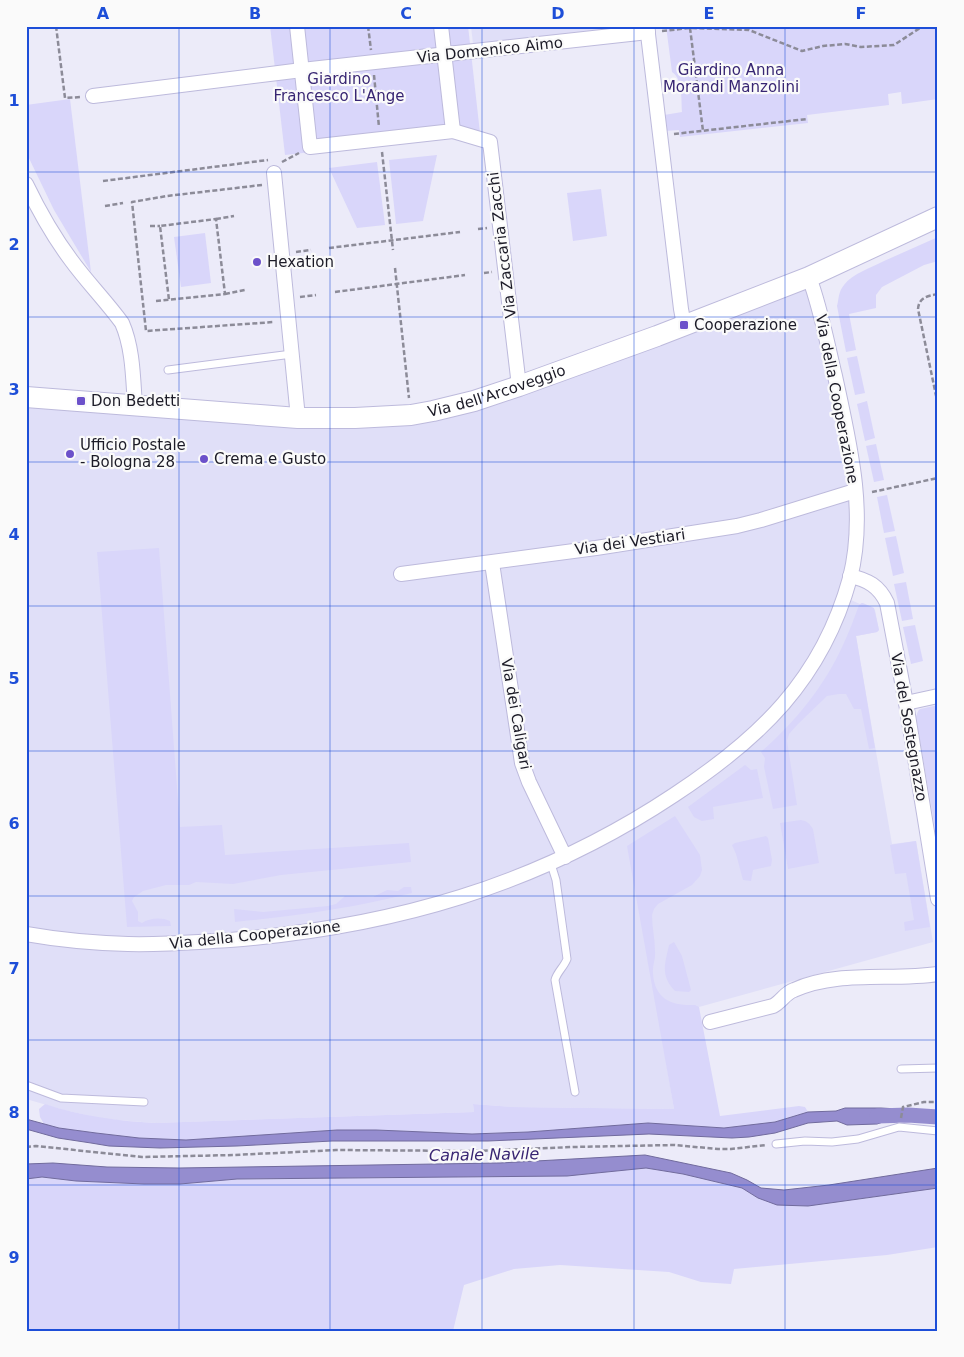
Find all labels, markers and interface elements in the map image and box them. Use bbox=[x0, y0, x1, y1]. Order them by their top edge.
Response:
text: A bbox=[97, 4, 110, 23]
text: B bbox=[249, 4, 261, 23]
text: C bbox=[400, 4, 412, 23]
text: D bbox=[551, 4, 565, 23]
text: E bbox=[704, 4, 714, 23]
text: F bbox=[856, 4, 866, 23]
street label: Via Domenico Aimo bbox=[416, 33, 564, 67]
park label: Giardino Anna Morandi Manzolini bbox=[663, 61, 799, 96]
park label: Giardino Francesco L'Ange bbox=[274, 70, 404, 105]
text: 1 bbox=[8, 91, 20, 110]
street label: Via Zaccaria Zacchi bbox=[484, 171, 520, 319]
text: 2 bbox=[8, 235, 20, 254]
place label: Hexation bbox=[267, 253, 334, 271]
marker: Hexation bbox=[251, 256, 263, 268]
street label: Via della Cooperazione bbox=[812, 313, 862, 485]
place label: Cooperazione bbox=[694, 316, 797, 334]
marker: Cooperazione bbox=[678, 319, 690, 331]
street label: Via dell'Arcoveggio bbox=[426, 361, 568, 421]
text: 3 bbox=[8, 380, 20, 399]
place label: Don Bedetti bbox=[91, 392, 180, 410]
marker: Don Bedetti bbox=[75, 395, 87, 407]
place label: Ufficio Postale - Bologna 28 bbox=[80, 436, 186, 471]
marker: Ufficio Postale - Bologna 28 bbox=[64, 448, 76, 460]
place label: Crema e Gusto bbox=[214, 450, 326, 468]
marker: Crema e Gusto bbox=[198, 453, 210, 465]
text: 4 bbox=[8, 525, 20, 544]
street label: Via dei Vestiari bbox=[574, 525, 686, 559]
street label: Via del Sostegnazzo bbox=[887, 651, 931, 803]
street label: Via dei Caligari bbox=[497, 657, 535, 771]
text: 5 bbox=[8, 669, 20, 688]
text: 6 bbox=[8, 814, 20, 833]
street label: Via della Cooperazione bbox=[169, 917, 341, 953]
text: 7 bbox=[8, 959, 20, 978]
text: 8 bbox=[8, 1103, 20, 1122]
water label: Canale Navile bbox=[429, 1144, 539, 1165]
text: 9 bbox=[8, 1248, 20, 1267]

